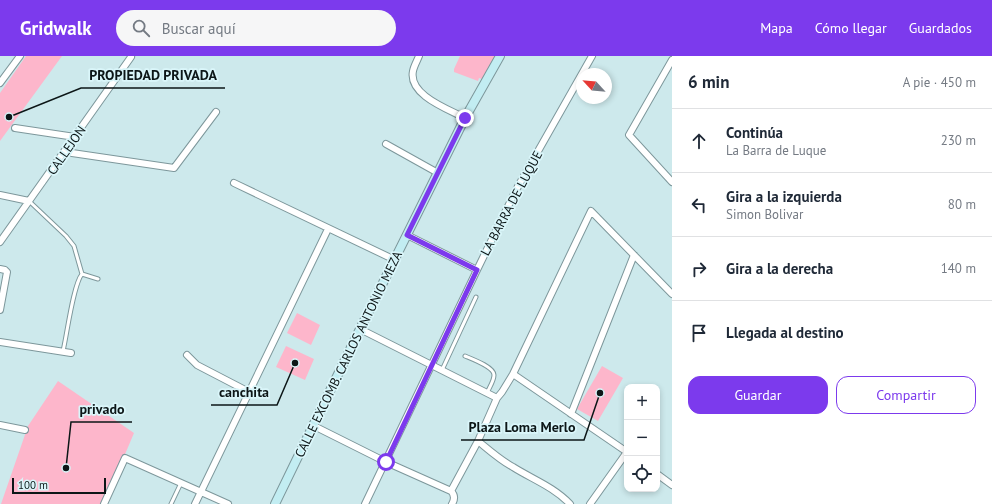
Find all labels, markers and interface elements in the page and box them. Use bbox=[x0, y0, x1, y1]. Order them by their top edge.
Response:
search box bbox=[116, 10, 396, 46]
text: Gridwalk bbox=[20, 16, 92, 40]
icon: search bbox=[130, 17, 152, 39]
text: Buscar aquí bbox=[162, 19, 236, 38]
text: Mapa bbox=[760, 19, 793, 37]
text: Cómo llegar bbox=[815, 19, 887, 37]
text: Guardados bbox=[909, 19, 972, 37]
callout: PROPIEDAD PRIVADA bbox=[81, 62, 225, 88]
text: PROPIEDAD PRIVADA bbox=[89, 66, 217, 84]
north arrow bbox=[576, 68, 612, 104]
text: 6 min bbox=[688, 71, 729, 93]
text: A pie · 450 m bbox=[903, 74, 976, 91]
route end bbox=[456, 109, 474, 127]
street label: CALLEJON bbox=[43, 122, 90, 178]
text: Continúa bbox=[726, 123, 783, 142]
icon: ahead bbox=[688, 130, 710, 152]
text: 230 m bbox=[941, 132, 976, 149]
text: La Barra de Luque bbox=[726, 142, 826, 159]
street label: LA BARRA DE LUQUE bbox=[477, 148, 546, 259]
text: Gira a la izquierda bbox=[726, 187, 842, 206]
icon: left bbox=[688, 194, 710, 216]
text: 80 m bbox=[948, 196, 976, 213]
text: Simon Bolivar bbox=[726, 206, 803, 223]
street label: CALLE EXCOMB. CARLOS ANTONIO MEZA bbox=[291, 248, 406, 460]
icon: right bbox=[688, 258, 710, 280]
text: Gira a la derecha bbox=[726, 259, 833, 278]
text: 140 m bbox=[941, 260, 976, 277]
icon: arrive bbox=[688, 322, 710, 344]
text: Llegada al destino bbox=[726, 323, 844, 342]
button: Guardar bbox=[688, 376, 828, 414]
button: Compartir bbox=[836, 376, 976, 414]
callout: canchita bbox=[211, 379, 277, 405]
text: canchita bbox=[219, 383, 269, 401]
map controls bbox=[624, 384, 660, 492]
button: + bbox=[624, 384, 660, 420]
callout: privado bbox=[71, 396, 132, 422]
text: privado bbox=[80, 400, 125, 418]
callout: Plaza Loma Merlo bbox=[461, 414, 584, 440]
text: Plaza Loma Merlo bbox=[469, 418, 576, 436]
button: − bbox=[624, 420, 660, 456]
route start bbox=[377, 453, 395, 471]
button: locate bbox=[624, 456, 660, 492]
scale bar bbox=[12, 476, 106, 495]
text: 100 m bbox=[18, 478, 48, 492]

